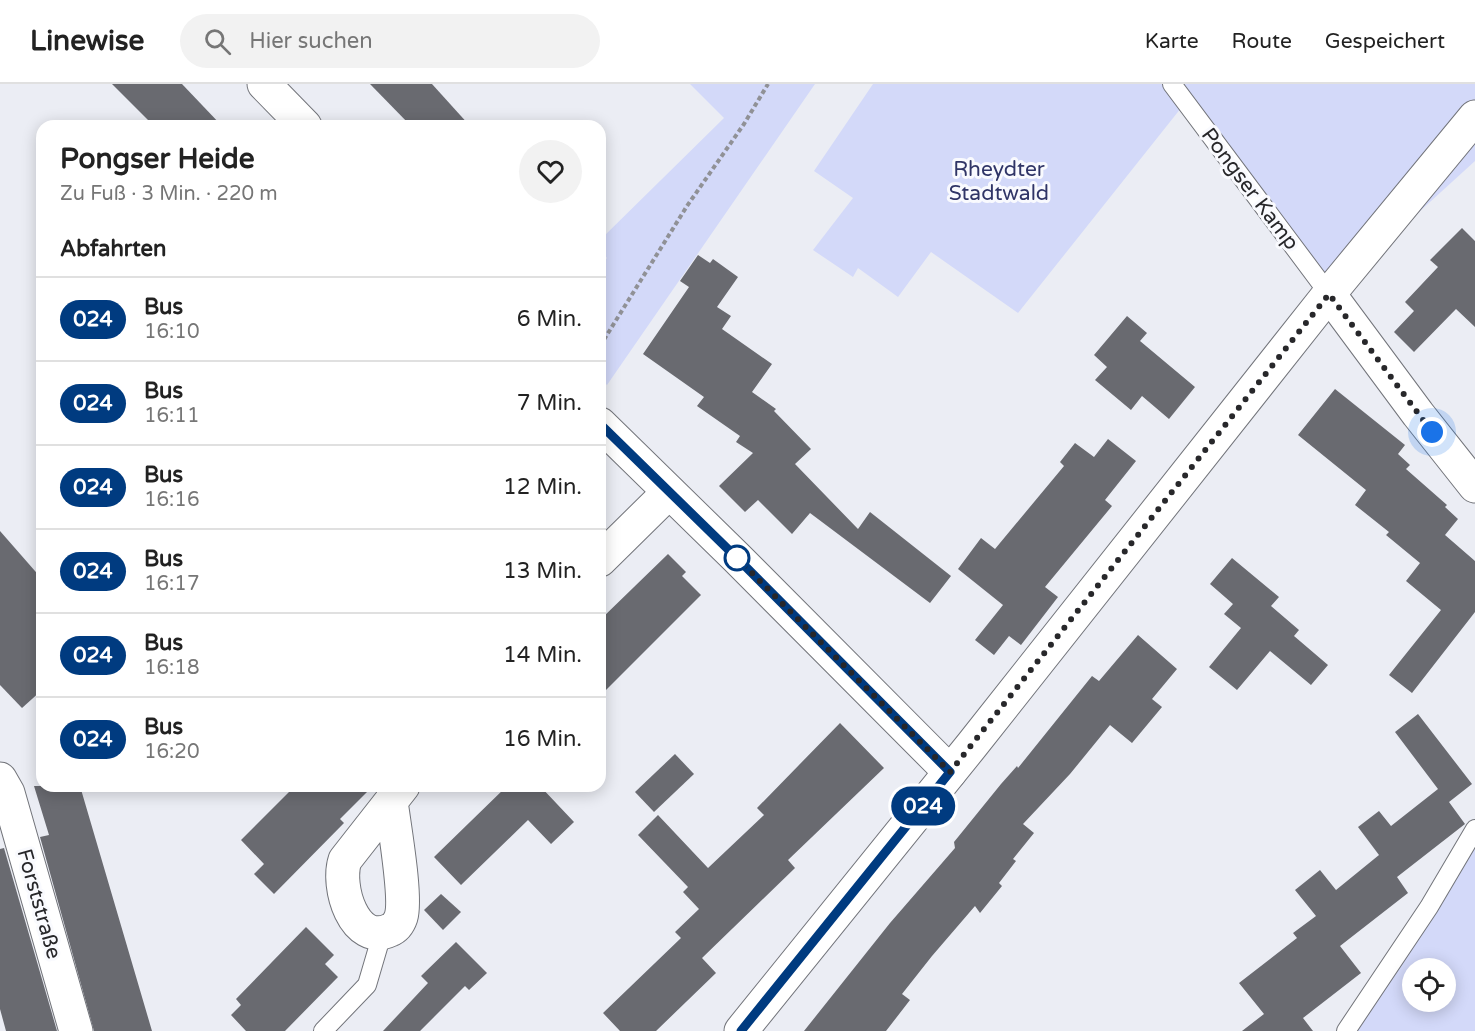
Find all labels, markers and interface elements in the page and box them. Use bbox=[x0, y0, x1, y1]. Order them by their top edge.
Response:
search box bbox=[180, 14, 600, 68]
text: Linewise bbox=[30, 24, 144, 58]
icon: search bbox=[201, 25, 234, 58]
text: Hier suchen bbox=[249, 28, 373, 54]
text: Karte bbox=[1145, 29, 1199, 54]
text: Route bbox=[1232, 29, 1292, 54]
text: Gespeichert bbox=[1325, 29, 1445, 54]
street label: Pongser Kamp bbox=[1196, 123, 1304, 255]
button: heart bbox=[519, 140, 582, 203]
text: Pongser Heide bbox=[60, 142, 255, 176]
park label: Rheydter Stadtwald bbox=[949, 157, 1049, 206]
text: Zu Fuß · 3 Min. · 220 m bbox=[60, 182, 278, 206]
text: Abfahrten bbox=[60, 236, 166, 262]
text: Bus bbox=[144, 294, 183, 320]
text: 6 Min. bbox=[517, 306, 582, 332]
text: 024 bbox=[73, 307, 113, 332]
text: 16:10 bbox=[144, 320, 199, 344]
text: Bus bbox=[144, 378, 183, 404]
text: 7 Min. bbox=[517, 390, 582, 416]
text: 024 bbox=[73, 391, 113, 416]
text: 16:11 bbox=[144, 404, 199, 428]
your location bbox=[1417, 417, 1447, 447]
text: Bus bbox=[144, 462, 183, 488]
text: 12 Min. bbox=[503, 474, 582, 500]
text: 024 bbox=[73, 475, 113, 500]
text: 16:16 bbox=[144, 488, 199, 512]
unlabelled marker bbox=[724, 545, 750, 571]
text: Bus bbox=[144, 546, 183, 572]
text: 13 Min. bbox=[503, 558, 582, 584]
text: 024 bbox=[73, 559, 113, 584]
text: 16:17 bbox=[144, 572, 199, 596]
text: Bus bbox=[144, 630, 183, 656]
text: 14 Min. bbox=[503, 642, 582, 668]
text: 024 bbox=[73, 643, 113, 668]
text: 16:18 bbox=[144, 656, 199, 680]
text: Bus bbox=[144, 714, 183, 740]
text: 16 Min. bbox=[503, 726, 582, 752]
text: 024 bbox=[73, 727, 113, 752]
text: 16:20 bbox=[144, 740, 199, 764]
line badge: 024 bbox=[888, 786, 958, 826]
text: 024 bbox=[903, 794, 943, 819]
street label: Forststraße bbox=[11, 846, 67, 962]
map controls bbox=[1402, 958, 1456, 1012]
button: locate bbox=[1402, 958, 1456, 1012]

